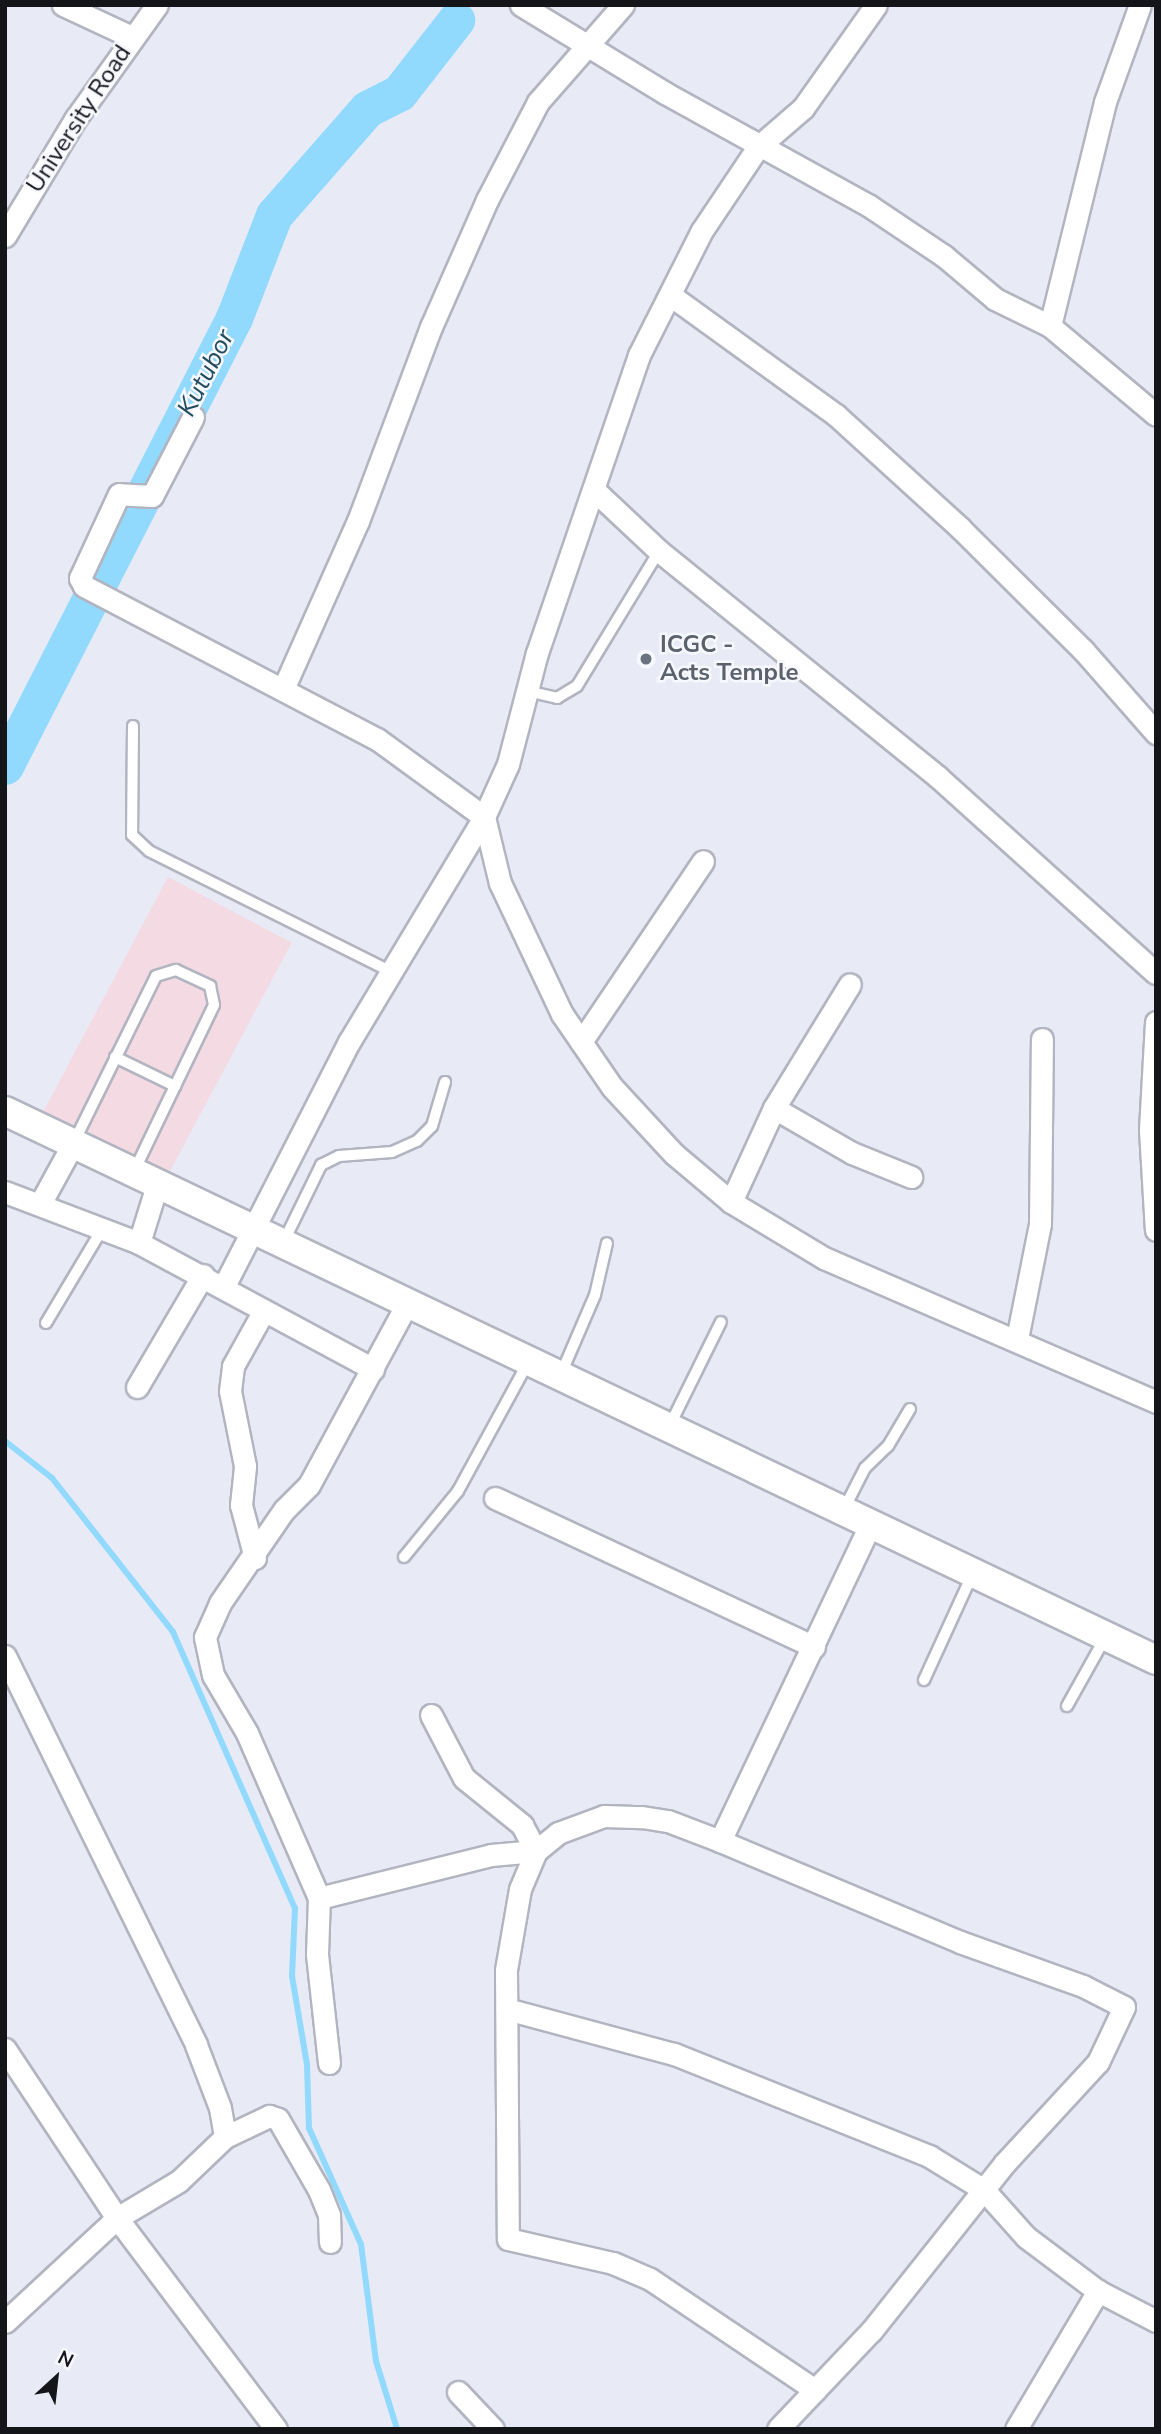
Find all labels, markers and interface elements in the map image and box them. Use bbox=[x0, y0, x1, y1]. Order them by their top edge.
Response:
street label: University Road bbox=[21, 40, 137, 198]
water label: Kutubor bbox=[171, 324, 241, 422]
place label: ICGC - Acts Temple bbox=[660, 631, 799, 687]
marker: ICGC - Acts Temple bbox=[638, 651, 654, 667]
north arrow bbox=[21, 2343, 91, 2413]
text: N bbox=[53, 2344, 78, 2374]

